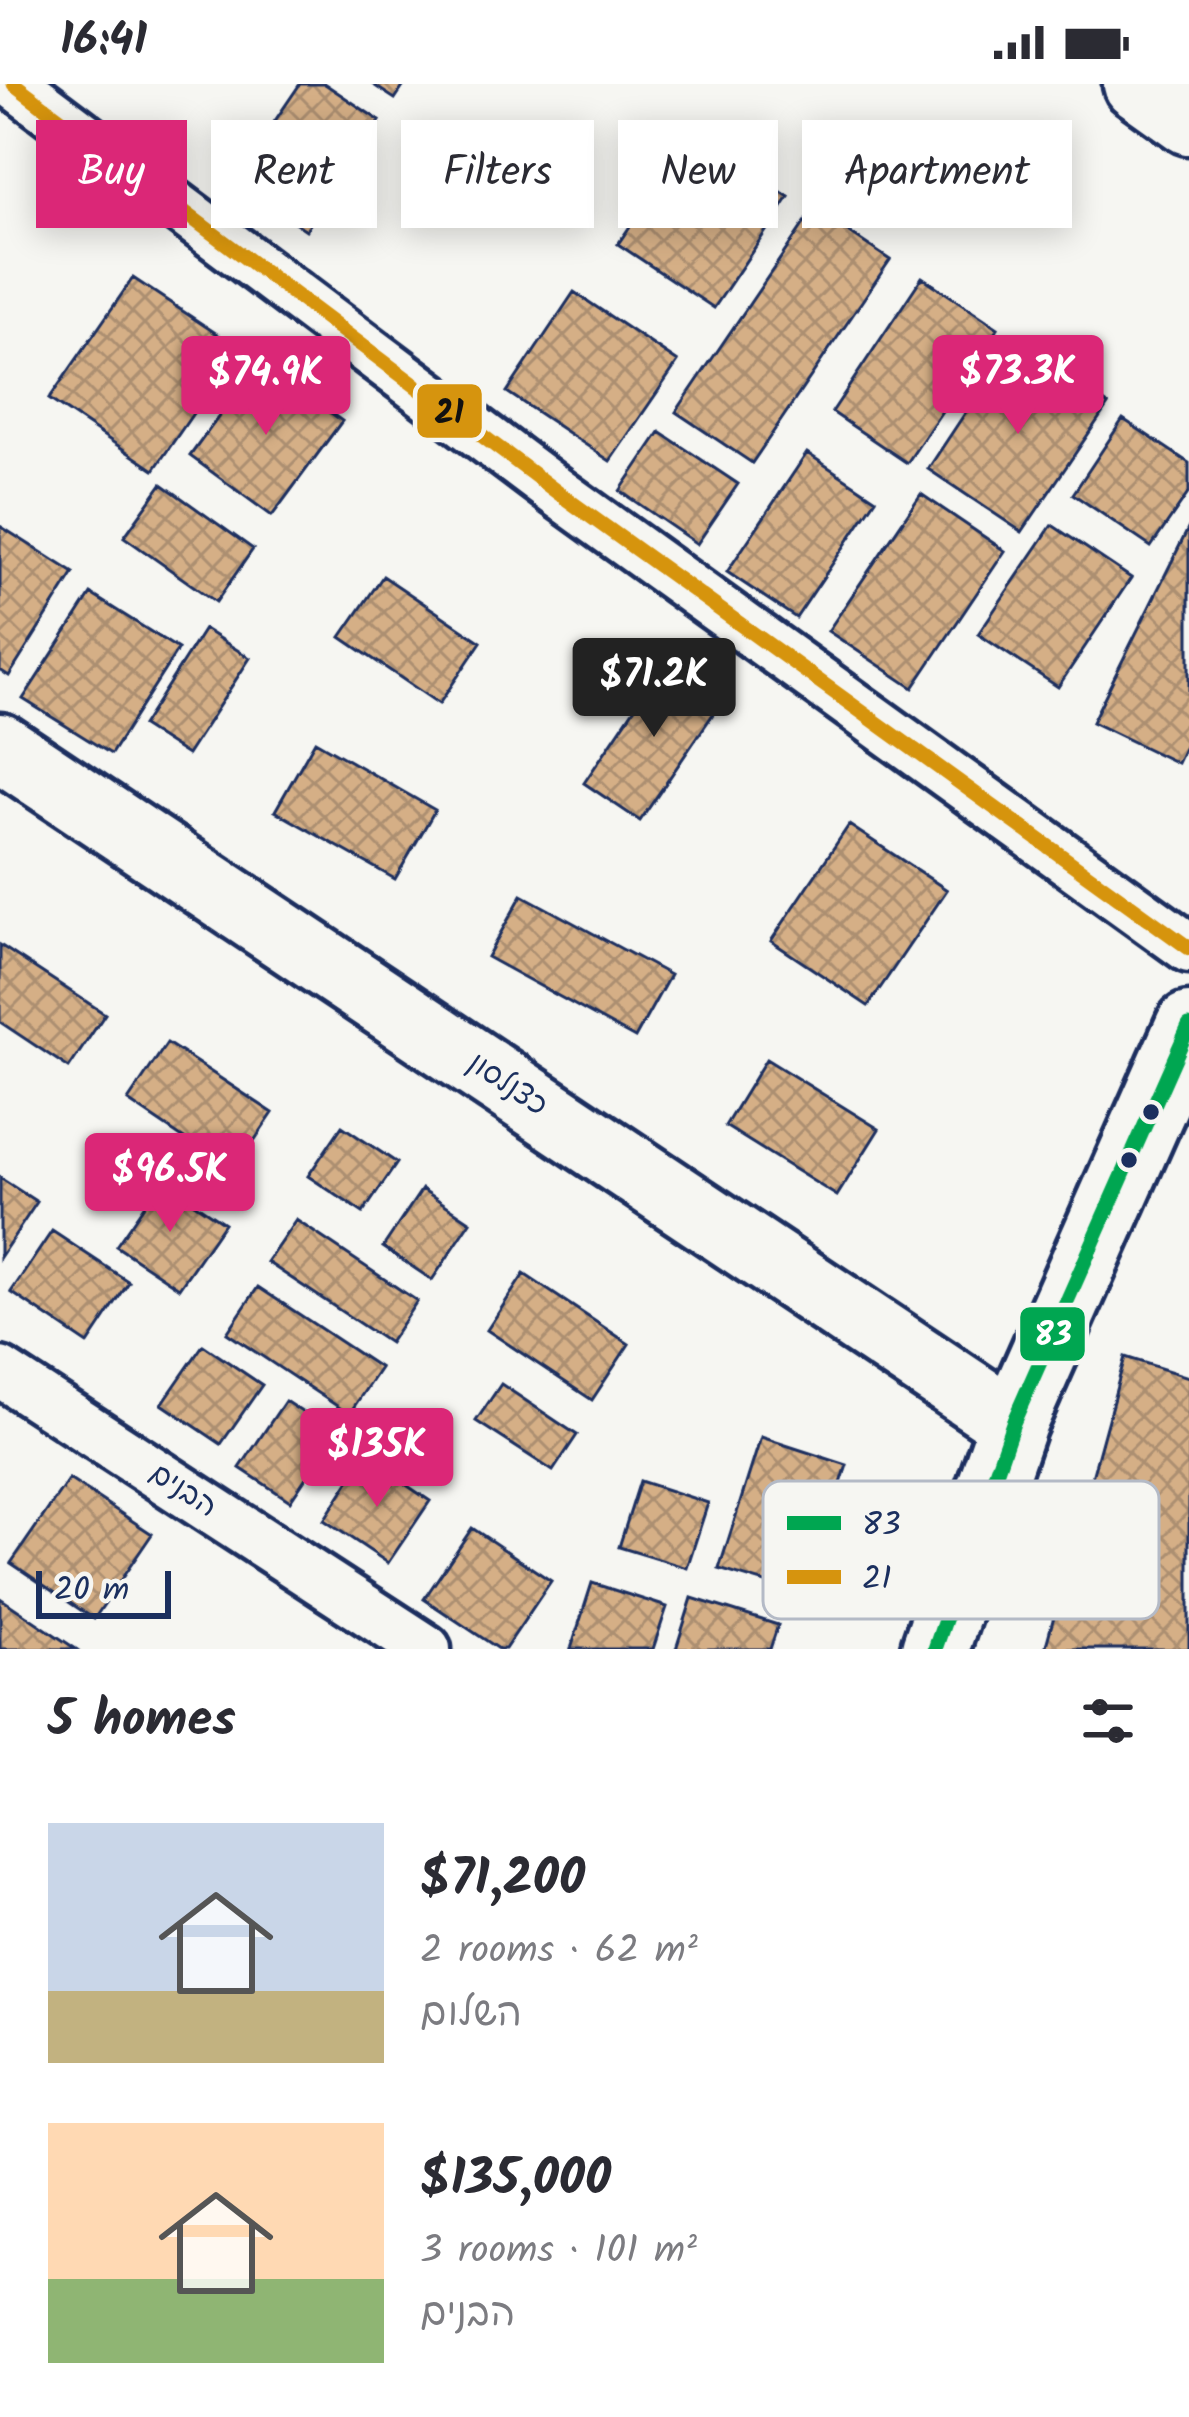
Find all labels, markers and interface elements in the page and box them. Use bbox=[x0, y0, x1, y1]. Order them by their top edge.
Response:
text: 16:41 bbox=[60, 6, 147, 78]
chip: Buy bbox=[36, 120, 187, 228]
chip: Rent bbox=[211, 120, 377, 228]
chip: Filters bbox=[401, 120, 594, 228]
chip: New bbox=[618, 120, 778, 228]
chip: Apartment bbox=[802, 120, 1072, 228]
pin: $73.3K bbox=[920, 335, 1116, 437]
pin: $74.9K bbox=[168, 336, 364, 438]
text: $73.3K bbox=[960, 343, 1076, 405]
text: $74.9K bbox=[208, 344, 324, 406]
line badge: 21 bbox=[415, 382, 484, 440]
text: 21 bbox=[434, 388, 464, 441]
pin: $71.2K bbox=[556, 638, 752, 740]
text: $71.2K bbox=[600, 646, 708, 708]
street label: כצנלסון bbox=[457, 1040, 557, 1130]
unlabelled marker bbox=[1140, 1101, 1162, 1123]
pin: $96.5K bbox=[72, 1133, 268, 1235]
text: $96.5K bbox=[112, 1141, 228, 1203]
unlabelled marker bbox=[1118, 1149, 1140, 1171]
line badge: 83 bbox=[1018, 1305, 1087, 1363]
text: 83 bbox=[1034, 1310, 1072, 1363]
pin: $135K bbox=[293, 1408, 461, 1510]
text: $135K bbox=[327, 1416, 427, 1478]
street label: הבנים bbox=[139, 1451, 227, 1531]
legend bbox=[763, 1481, 1159, 1619]
text: 83 bbox=[862, 1500, 901, 1553]
text: 21 bbox=[862, 1554, 892, 1607]
scale bar bbox=[36, 1565, 171, 1618]
text: 20 m bbox=[54, 1565, 129, 1618]
text: 5 homes bbox=[48, 1681, 236, 1762]
icon: filters bbox=[1075, 1688, 1141, 1754]
text: $71,200 bbox=[420, 1840, 585, 1921]
icon: home bbox=[144, 1871, 288, 2015]
text: 2 rooms · 62 m² bbox=[420, 1921, 698, 1983]
text: השלום bbox=[420, 1984, 522, 2046]
text: $135,000 bbox=[420, 2140, 611, 2221]
icon: home bbox=[144, 2171, 288, 2315]
text: 3 rooms · 101 m² bbox=[420, 2221, 697, 2283]
text: הבנים bbox=[420, 2284, 516, 2346]

